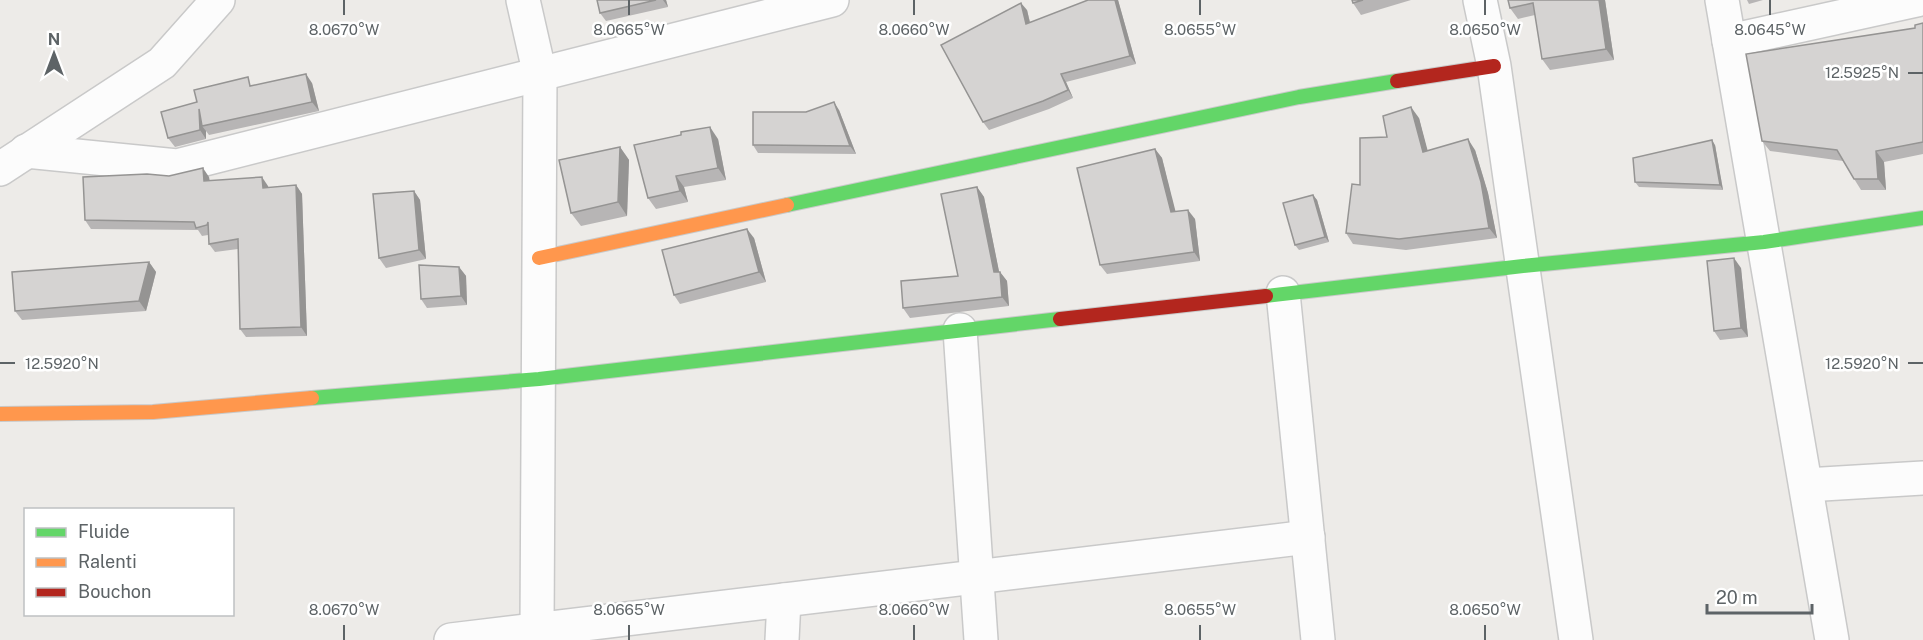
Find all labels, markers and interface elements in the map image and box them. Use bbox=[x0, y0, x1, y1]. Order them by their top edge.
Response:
text: 8.0670°W bbox=[309, 21, 379, 38]
text: 8.0665°W bbox=[593, 21, 665, 38]
text: 8.0660°W bbox=[878, 21, 950, 38]
text: 8.0655°W bbox=[1164, 21, 1236, 38]
text: 8.0650°W bbox=[1449, 21, 1521, 38]
text: 8.0645°W bbox=[1734, 21, 1806, 38]
north arrow bbox=[24, 24, 84, 84]
text: N bbox=[48, 30, 60, 49]
text: 12.5925°N bbox=[1825, 64, 1899, 81]
text: 12.5920°N bbox=[25, 355, 99, 372]
text: 12.5920°N bbox=[1825, 355, 1899, 372]
legend bbox=[24, 508, 234, 616]
text: Fluide bbox=[78, 521, 130, 542]
text: Ralenti bbox=[78, 551, 137, 572]
scale bar bbox=[1707, 577, 1812, 615]
text: Bouchon bbox=[78, 581, 151, 602]
text: 20 m bbox=[1716, 587, 1758, 608]
text: 8.0670°W bbox=[309, 601, 379, 618]
text: 8.0665°W bbox=[593, 601, 665, 618]
text: 8.0660°W bbox=[878, 601, 950, 618]
text: 8.0655°W bbox=[1164, 601, 1236, 618]
text: 8.0650°W bbox=[1449, 601, 1521, 618]

